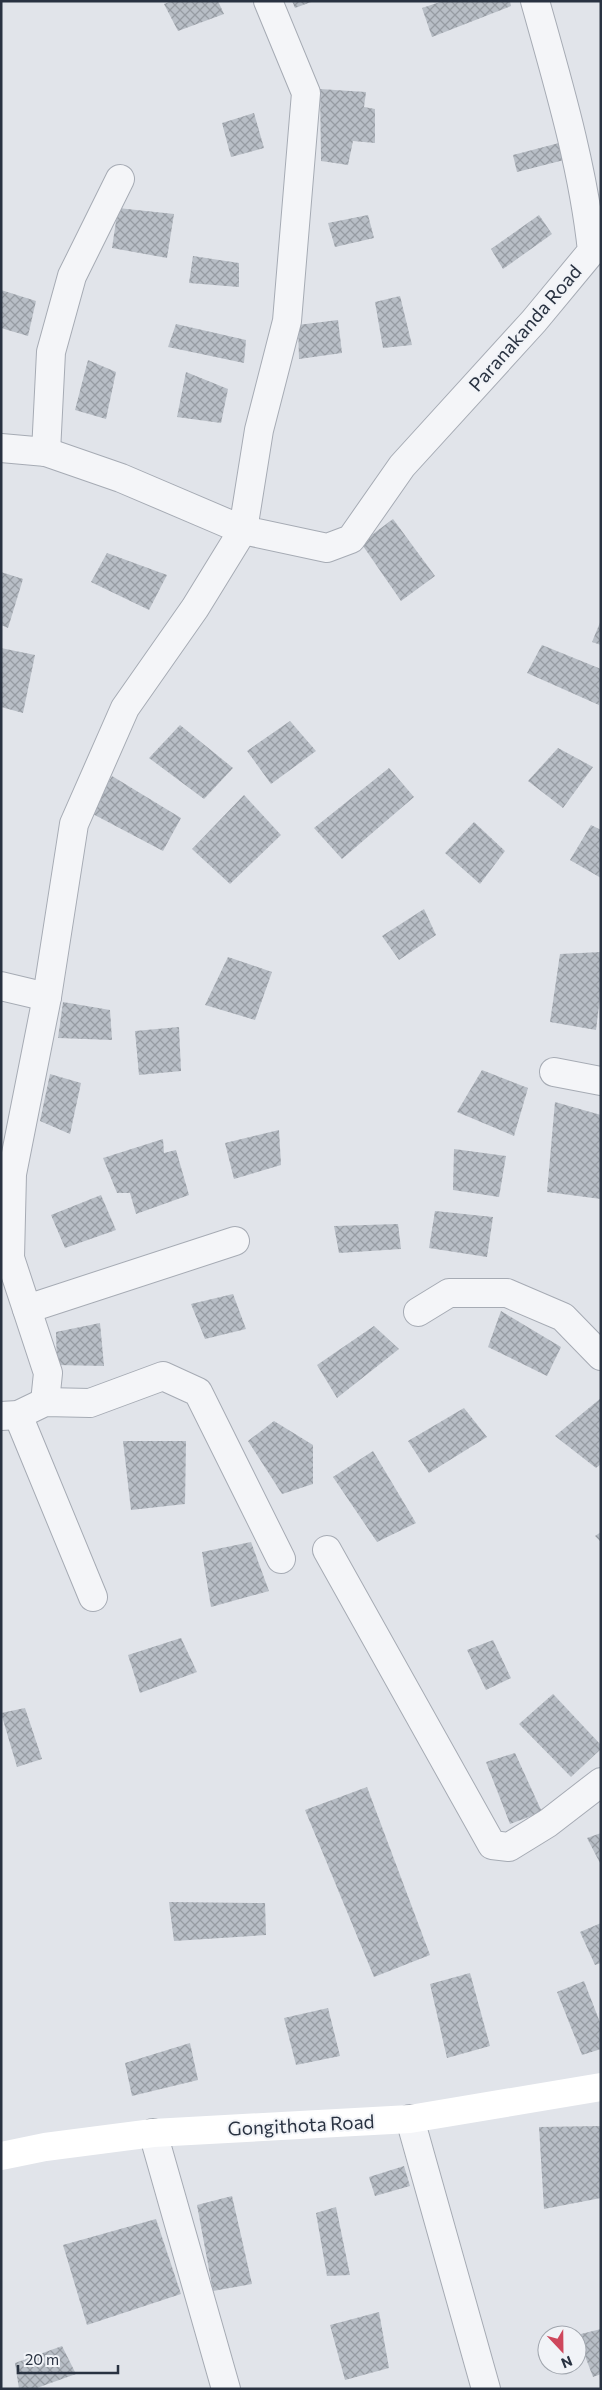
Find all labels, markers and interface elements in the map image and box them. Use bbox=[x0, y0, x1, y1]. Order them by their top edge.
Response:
street label: Paranakanda Road bbox=[463, 260, 586, 396]
street label: Gongithota Road bbox=[227, 2109, 375, 2140]
north arrow bbox=[537, 2325, 587, 2375]
scale bar bbox=[18, 2342, 118, 2374]
text: 20 m bbox=[25, 2350, 59, 2368]
text: N bbox=[559, 2353, 575, 2372]

